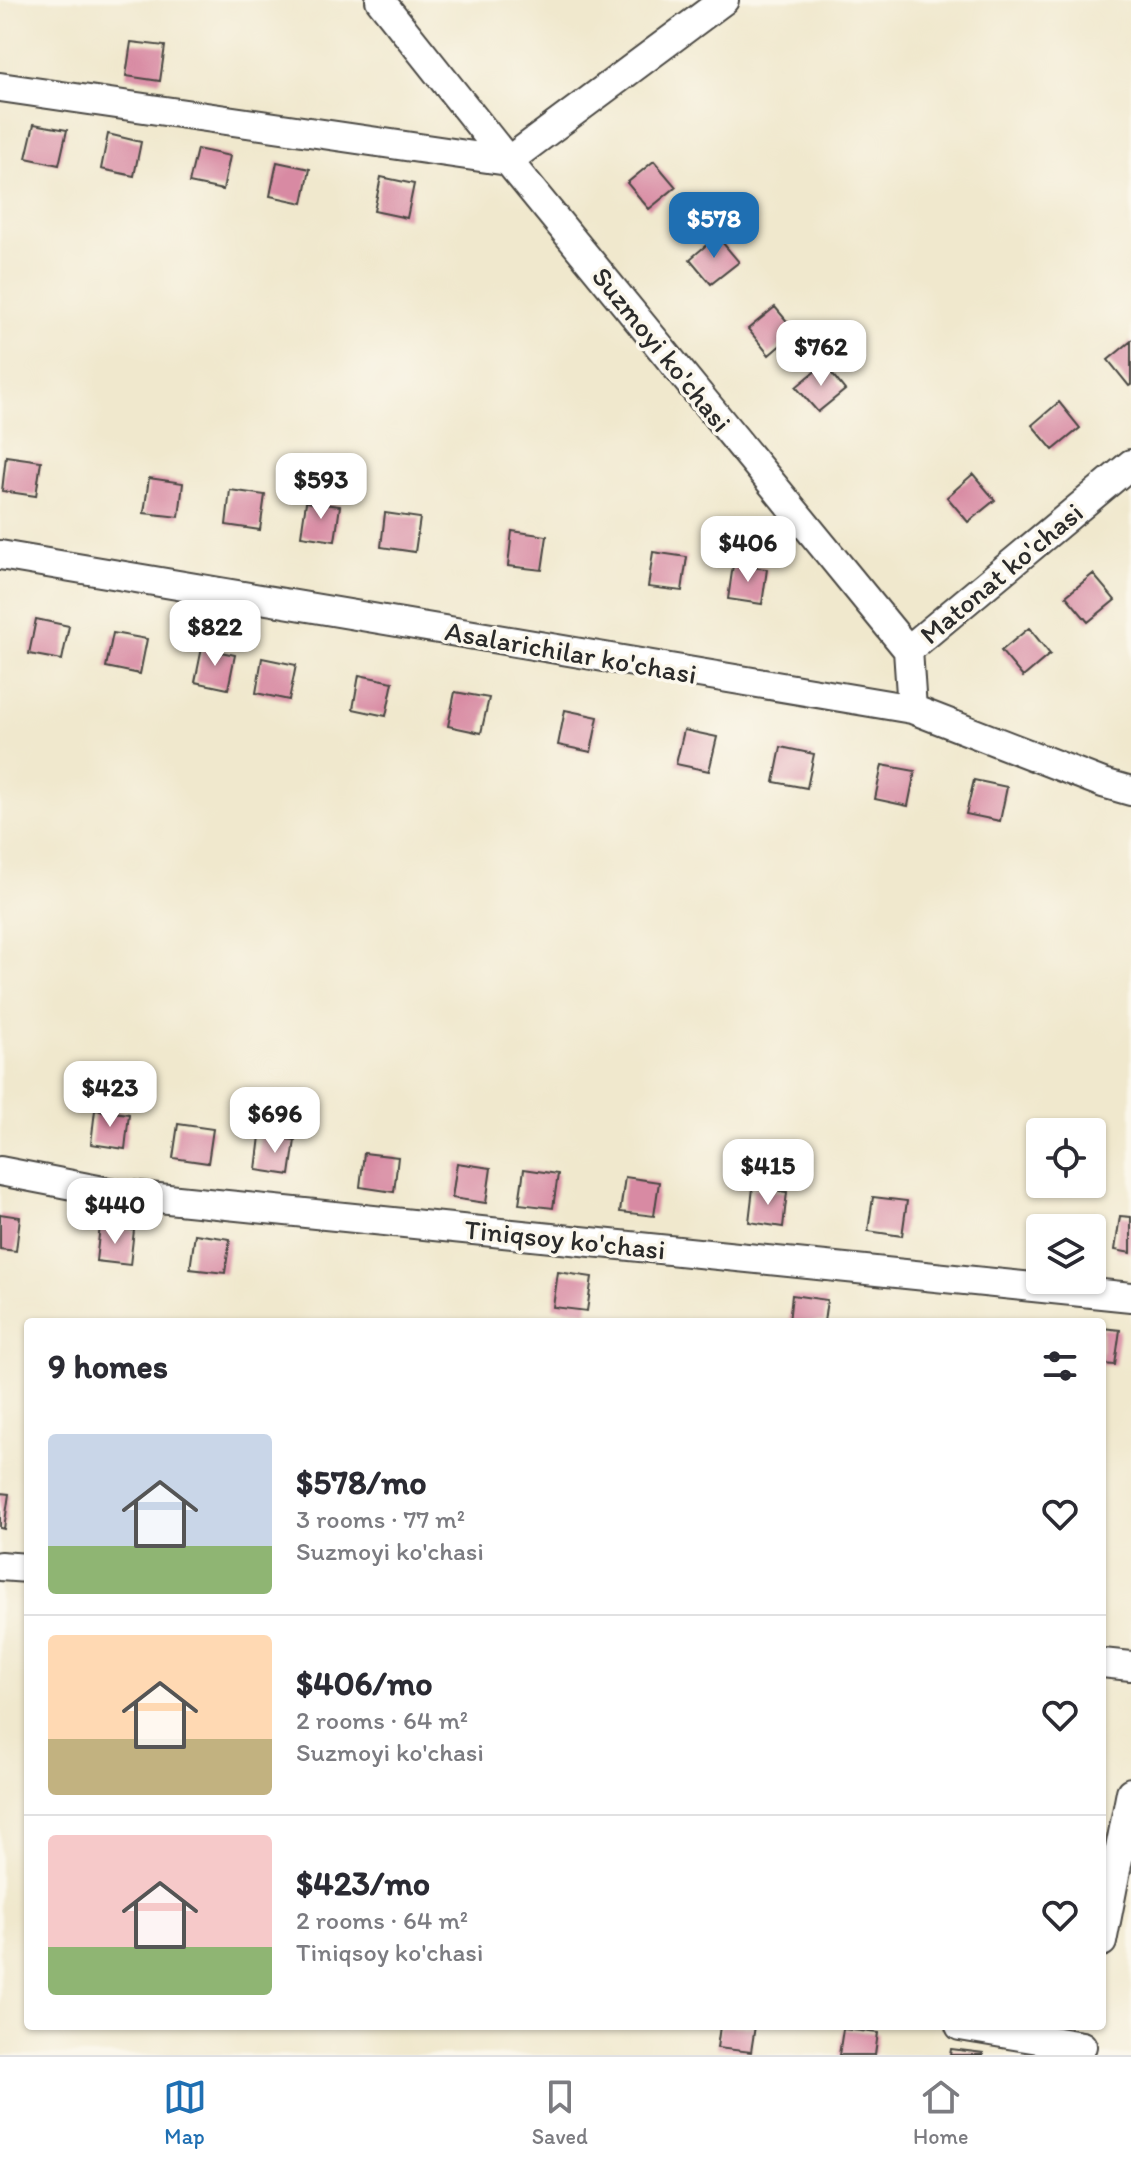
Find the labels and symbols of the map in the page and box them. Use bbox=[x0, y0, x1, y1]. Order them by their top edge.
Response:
pin: $578 bbox=[667, 192, 761, 260]
street label: Suzmoyi ko'chasi bbox=[585, 260, 739, 438]
pin: $762 bbox=[774, 320, 868, 388]
pin: $593 bbox=[274, 453, 368, 521]
street label: Matonat ko'chasi bbox=[913, 495, 1089, 651]
pin: $406 bbox=[701, 516, 795, 584]
pin: $822 bbox=[168, 600, 262, 668]
street label: Asalarichilar ko'chasi bbox=[443, 613, 699, 691]
pin: $423 bbox=[63, 1061, 157, 1129]
pin: $696 bbox=[228, 1087, 322, 1155]
pin: $415 bbox=[721, 1139, 815, 1207]
pin: $440 bbox=[68, 1178, 162, 1246]
street label: Tiniqsoy ko'chasi bbox=[463, 1212, 667, 1266]

